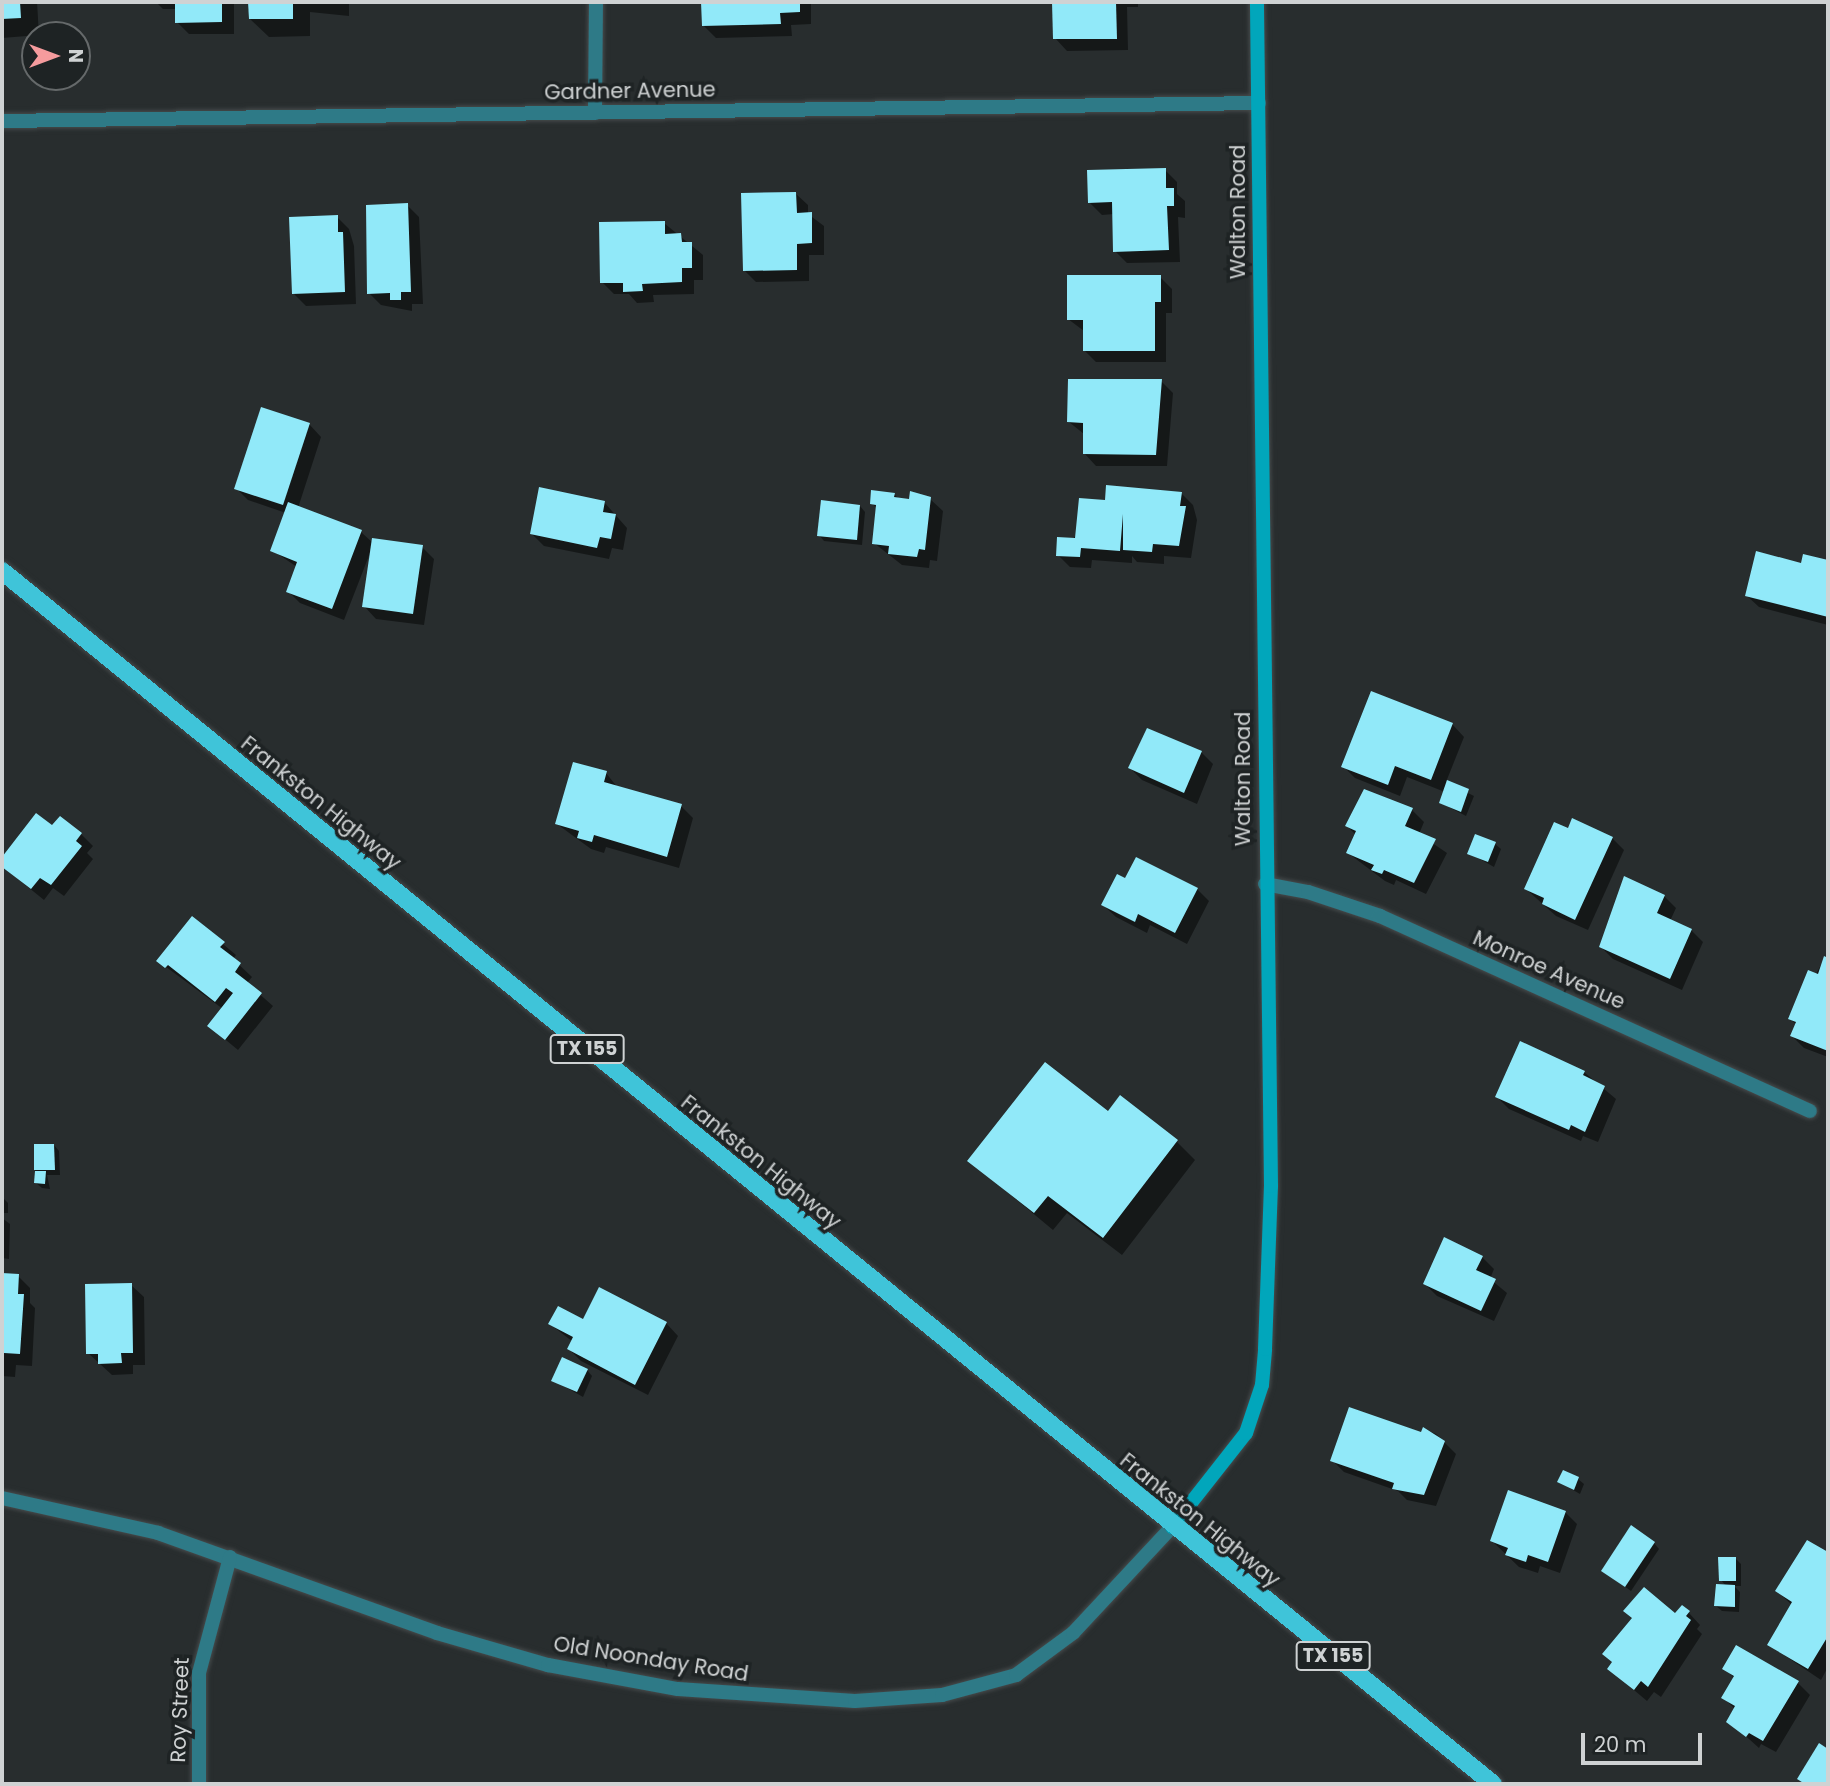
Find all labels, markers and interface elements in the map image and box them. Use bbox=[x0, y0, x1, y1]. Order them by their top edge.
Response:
north arrow bbox=[21, 21, 91, 91]
text: N bbox=[62, 49, 89, 63]
street label: Gardner Avenue bbox=[544, 77, 716, 105]
street label: Walton Road bbox=[1225, 145, 1251, 279]
street label: Walton Road bbox=[1230, 712, 1256, 846]
street label: Frankston Highway bbox=[236, 731, 406, 875]
street label: Monroe Avenue bbox=[1469, 925, 1629, 1015]
road number: TX 155 bbox=[548, 1034, 626, 1064]
street label: Frankston Highway bbox=[676, 1090, 846, 1234]
street label: Frankston Highway bbox=[1115, 1448, 1285, 1592]
street label: Old Noonday Road bbox=[552, 1631, 750, 1687]
road number: TX 155 bbox=[1294, 1640, 1372, 1672]
street label: Roy Street bbox=[166, 1657, 194, 1763]
scale bar bbox=[1585, 1720, 1706, 1764]
text: 20 m bbox=[1594, 1730, 1647, 1759]

